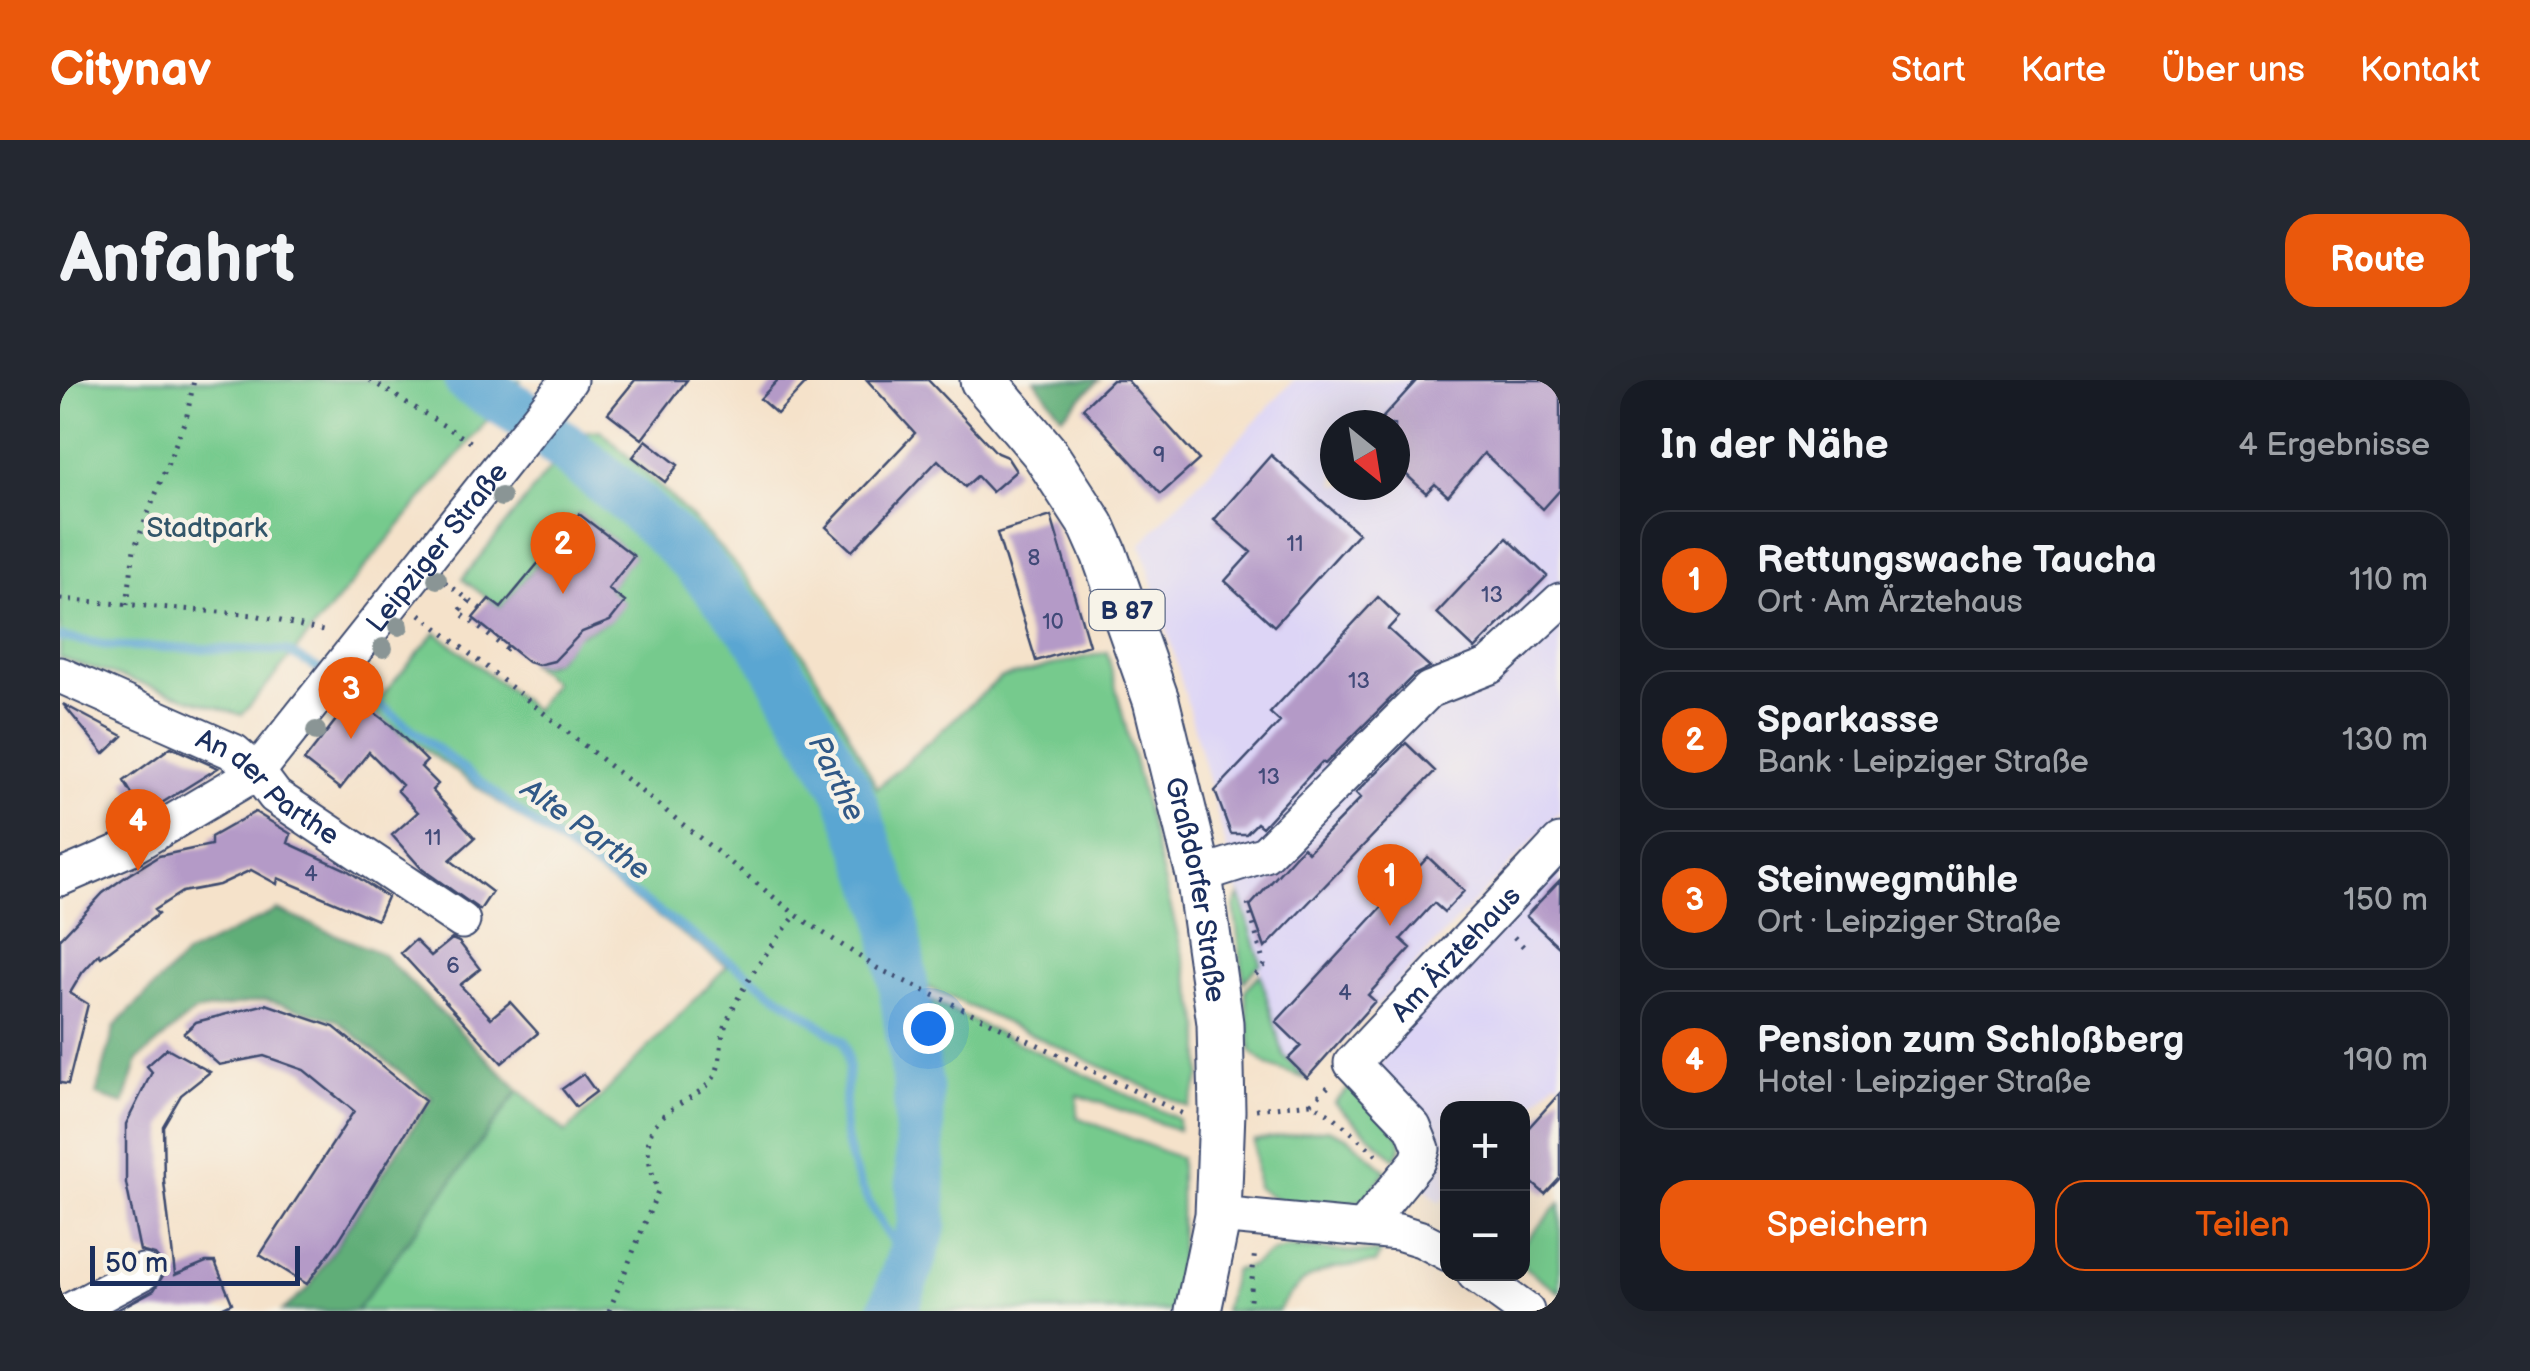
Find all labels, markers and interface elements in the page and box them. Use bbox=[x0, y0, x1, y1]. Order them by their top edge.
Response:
text: Citynav bbox=[50, 42, 211, 99]
text: Start bbox=[1891, 49, 1966, 92]
text: Karte bbox=[2021, 49, 2106, 92]
text: Über uns bbox=[2161, 49, 2305, 92]
text: Kontakt bbox=[2360, 49, 2480, 92]
button: Route bbox=[2285, 214, 2470, 307]
text: Anfahrt bbox=[60, 218, 295, 302]
north arrow bbox=[1320, 410, 1410, 500]
text: In der Nähe bbox=[1660, 420, 1889, 471]
text: 4 Ergebnisse bbox=[2238, 426, 2430, 465]
house number: 9 bbox=[1153, 442, 1165, 469]
street label: Leipziger Straße bbox=[360, 456, 515, 639]
park label: Stadtpark bbox=[146, 512, 268, 545]
pin: 2 bbox=[530, 512, 596, 594]
house number: 11 bbox=[1286, 531, 1304, 558]
text: Rettungswache Taucha bbox=[1757, 538, 2157, 583]
house number: 8 bbox=[1028, 545, 1040, 572]
text: 1 bbox=[1688, 561, 1701, 600]
text: 110 m bbox=[2349, 561, 2428, 600]
house number: 13 bbox=[1481, 582, 1503, 609]
text: Ort · Am Ärztehaus bbox=[1757, 583, 2023, 622]
road number: B 87 bbox=[1090, 590, 1164, 630]
house number: 10 bbox=[1042, 609, 1064, 636]
pin: 3 bbox=[318, 656, 384, 739]
house number: 13 bbox=[1348, 668, 1370, 695]
text: Sparkasse bbox=[1757, 698, 1939, 743]
text: 2 bbox=[1685, 721, 1704, 760]
text: 130 m bbox=[2342, 721, 2428, 760]
street label: An der Parthe bbox=[191, 722, 345, 852]
water label: Parthe bbox=[800, 730, 872, 827]
text: Bank · Leipziger Straße bbox=[1757, 743, 2089, 782]
house number: 13 bbox=[1258, 764, 1280, 791]
water label: Alte Parthe bbox=[512, 770, 657, 889]
street label: Graßdorfer Straße bbox=[1158, 774, 1232, 1004]
pin: 4 bbox=[106, 788, 170, 871]
house number: 11 bbox=[424, 825, 442, 852]
pin: 1 bbox=[1358, 844, 1422, 926]
text: Steinwegmühle bbox=[1757, 858, 2018, 903]
house number: 4 bbox=[304, 861, 318, 888]
street label: Am Ärztehaus bbox=[1385, 880, 1528, 1029]
text: 3 bbox=[1685, 881, 1704, 920]
text: 150 m bbox=[2343, 881, 2428, 920]
text: Ort · Leipziger Straße bbox=[1757, 903, 2061, 942]
house number: 6 bbox=[446, 953, 460, 980]
house number: 4 bbox=[1338, 980, 1352, 1007]
your location bbox=[903, 1003, 954, 1054]
text: Pension zum Schloßberg bbox=[1757, 1018, 2184, 1063]
text: 4 bbox=[1685, 1041, 1704, 1080]
text: 190 m bbox=[2343, 1041, 2428, 1080]
text: Hotel · Leipziger Straße bbox=[1757, 1063, 2091, 1102]
map controls bbox=[1440, 1101, 1530, 1281]
button: + bbox=[1440, 1101, 1530, 1191]
button: Speichern bbox=[1660, 1180, 2035, 1271]
button: Teilen bbox=[2055, 1180, 2430, 1271]
button: − bbox=[1440, 1191, 1530, 1281]
scale bar bbox=[90, 1241, 300, 1286]
text: 50 m bbox=[105, 1247, 168, 1280]

